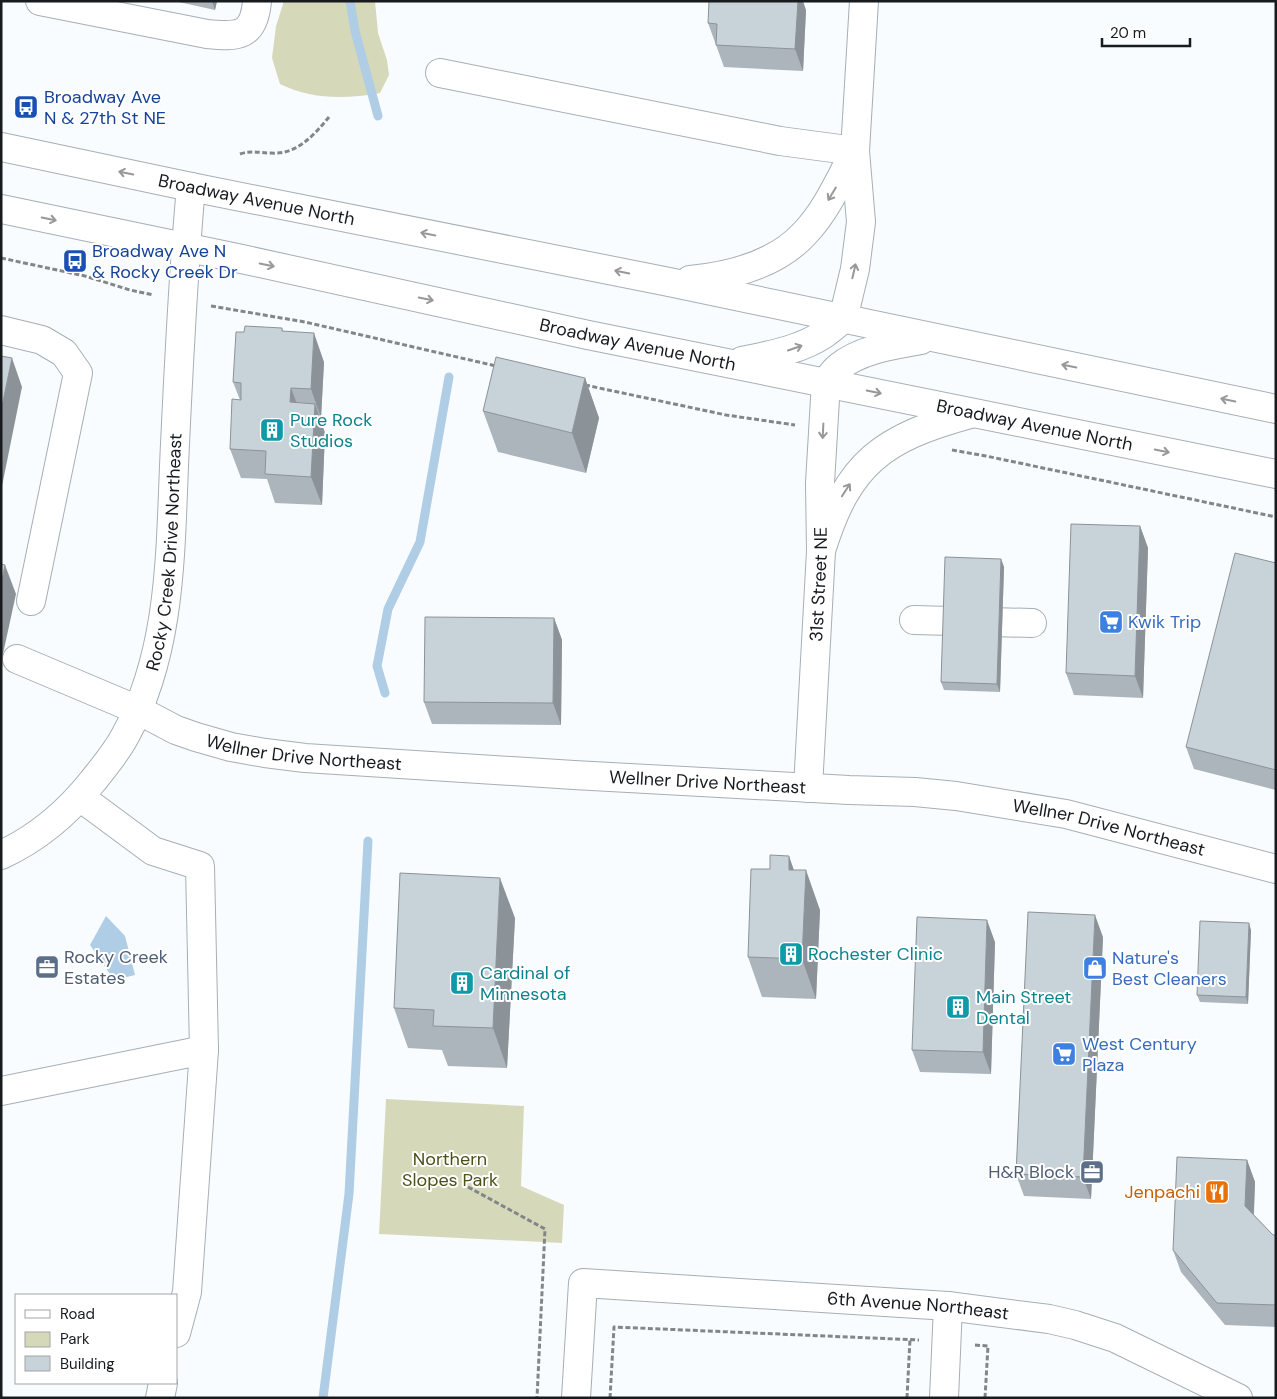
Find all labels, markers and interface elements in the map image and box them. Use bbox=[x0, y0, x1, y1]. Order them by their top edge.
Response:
scale bar bbox=[1102, 15, 1190, 47]
text: 20 m bbox=[1110, 23, 1146, 43]
place label: Broadway Ave N & 27th St NE bbox=[44, 85, 166, 130]
bus stop icon: Broadway Ave N & 27th St NE bbox=[13, 94, 39, 120]
one-way arrow bbox=[118, 168, 134, 177]
street label: Broadway Avenue North bbox=[156, 168, 357, 231]
one-way arrow bbox=[826, 186, 836, 200]
one-way arrow bbox=[41, 215, 57, 225]
one-way arrow bbox=[421, 229, 437, 239]
place label: Broadway Ave N & Rocky Creek Dr bbox=[92, 239, 238, 284]
bus stop icon: Broadway Ave N & Rocky Creek Dr bbox=[62, 248, 88, 274]
one-way arrow bbox=[259, 261, 275, 270]
one-way arrow bbox=[850, 264, 860, 280]
one-way arrow bbox=[614, 267, 630, 277]
one-way arrow bbox=[417, 295, 433, 304]
street label: Broadway Avenue North bbox=[537, 313, 738, 377]
one-way arrow bbox=[787, 343, 802, 352]
one-way arrow bbox=[1061, 361, 1077, 371]
one-way arrow bbox=[866, 388, 882, 397]
street label: Broadway Avenue North bbox=[934, 394, 1135, 457]
one-way arrow bbox=[1220, 394, 1236, 404]
place label: Pure Rock Studios bbox=[290, 408, 372, 453]
building icon: Pure Rock Studios bbox=[259, 417, 285, 443]
one-way arrow bbox=[818, 422, 827, 438]
street label: Rocky Creek Drive Northeast bbox=[140, 432, 188, 673]
one-way arrow bbox=[1153, 446, 1169, 456]
one-way arrow bbox=[841, 483, 851, 497]
street label: 31st Street NE bbox=[804, 527, 833, 642]
supermarket icon: Kwik Trip bbox=[1098, 609, 1124, 635]
place label: Kwik Trip bbox=[1128, 610, 1201, 634]
street label: Wellner Drive Northeast bbox=[203, 728, 403, 776]
street label: Wellner Drive Northeast bbox=[608, 765, 807, 800]
street label: Wellner Drive Northeast bbox=[1011, 793, 1208, 862]
building icon: Rochester Clinic bbox=[778, 941, 804, 967]
place label: Rochester Clinic bbox=[808, 942, 943, 966]
place label: Rocky Creek Estates bbox=[64, 945, 168, 990]
place label: Nature's Best Cleaners bbox=[1112, 946, 1227, 991]
office icon: Rocky Creek Estates bbox=[34, 954, 60, 980]
shop icon: Nature's Best Cleaners bbox=[1082, 955, 1108, 981]
place label: Cardinal of Minnesota bbox=[480, 961, 570, 1006]
building icon: Cardinal of Minnesota bbox=[449, 970, 475, 996]
place label: Main Street Dental bbox=[976, 985, 1071, 1030]
building icon: Main Street Dental bbox=[945, 994, 971, 1020]
place label: West Century Plaza bbox=[1082, 1032, 1197, 1077]
supermarket icon: West Century Plaza bbox=[1051, 1041, 1077, 1067]
park label: Northern Slopes Park bbox=[402, 1147, 498, 1192]
office icon: H&R Block bbox=[1079, 1159, 1105, 1185]
place label: H&R Block bbox=[988, 1160, 1074, 1184]
restaurant icon: Jenpachi bbox=[1204, 1179, 1230, 1205]
place label: Jenpachi bbox=[1124, 1180, 1200, 1204]
street label: 6th Avenue Northeast bbox=[826, 1286, 1010, 1326]
legend bbox=[15, 1294, 178, 1384]
text: Road bbox=[60, 1304, 95, 1324]
text: Park bbox=[60, 1329, 90, 1349]
text: Building bbox=[60, 1354, 115, 1374]

